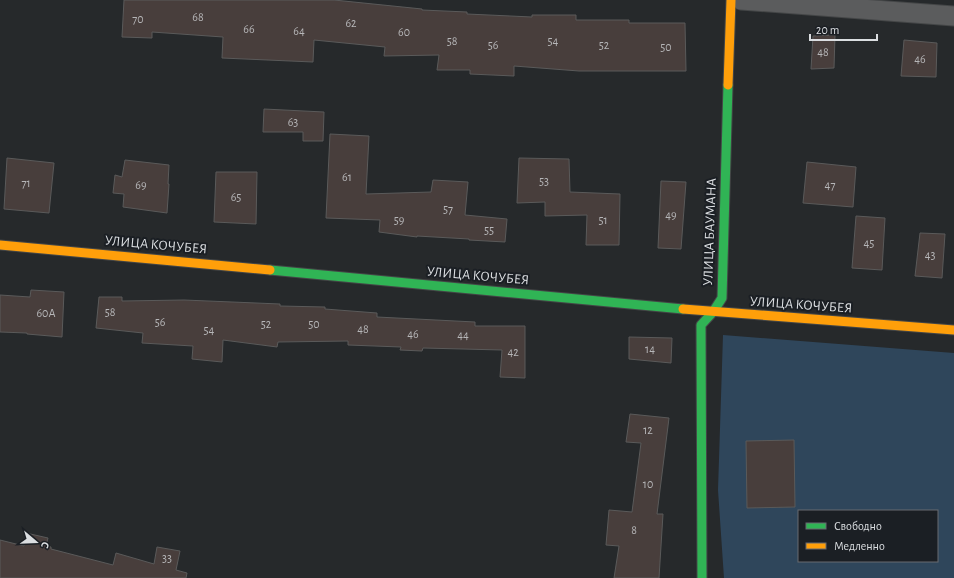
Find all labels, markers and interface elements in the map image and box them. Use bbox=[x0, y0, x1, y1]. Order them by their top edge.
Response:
house number: 68 bbox=[192, 11, 204, 23]
house number: 70 bbox=[132, 13, 144, 25]
scale bar bbox=[810, 16, 877, 42]
house number: 62 bbox=[345, 17, 357, 29]
house number: 66 bbox=[243, 23, 255, 35]
text: 20 m bbox=[816, 24, 839, 36]
house number: 64 bbox=[293, 25, 305, 37]
house number: 60 bbox=[398, 26, 410, 38]
house number: 58 bbox=[447, 35, 458, 47]
house number: 54 bbox=[548, 35, 559, 47]
house number: 56 bbox=[488, 39, 499, 51]
house number: 52 bbox=[599, 39, 610, 51]
house number: 50 bbox=[660, 41, 672, 53]
house number: 48 bbox=[817, 46, 829, 58]
house number: 46 bbox=[914, 53, 926, 65]
house number: 63 bbox=[288, 116, 298, 128]
house number: 61 bbox=[342, 171, 352, 183]
house number: 53 bbox=[539, 175, 549, 187]
house number: 71 bbox=[21, 177, 31, 189]
street label: УЛИЦА БАУМАНА bbox=[701, 178, 719, 286]
house number: 69 bbox=[135, 179, 147, 191]
house number: 47 bbox=[825, 179, 835, 191]
house number: 65 bbox=[231, 191, 241, 203]
house number: 57 bbox=[443, 203, 453, 215]
house number: 49 bbox=[665, 209, 677, 221]
house number: 59 bbox=[394, 214, 405, 226]
house number: 51 bbox=[598, 214, 608, 226]
house number: 55 bbox=[484, 224, 494, 236]
street label: УЛИЦА КОЧУБЕЯ bbox=[104, 234, 208, 256]
house number: 45 bbox=[864, 237, 874, 249]
house number: 43 bbox=[925, 249, 935, 261]
street label: УЛИЦА КОЧУБЕЯ bbox=[426, 265, 530, 287]
street label: УЛИЦА КОЧУБЕЯ bbox=[749, 294, 853, 316]
house number: 58 bbox=[105, 306, 116, 318]
house number: 60А bbox=[36, 307, 56, 319]
house number: 56 bbox=[155, 316, 166, 328]
house number: 52 bbox=[261, 318, 272, 330]
house number: 50 bbox=[308, 318, 320, 330]
house number: 48 bbox=[357, 323, 369, 335]
house number: 54 bbox=[204, 324, 215, 336]
house number: 46 bbox=[407, 328, 419, 340]
house number: 44 bbox=[457, 329, 469, 341]
house number: 14 bbox=[645, 343, 655, 355]
house number: 42 bbox=[507, 346, 519, 358]
house number: 12 bbox=[643, 424, 653, 436]
house number: 10 bbox=[643, 478, 653, 490]
legend bbox=[798, 510, 938, 562]
text: Свободно bbox=[834, 520, 882, 532]
north arrow bbox=[16, 522, 56, 562]
house number: 8 bbox=[631, 524, 637, 536]
text: С bbox=[39, 540, 51, 550]
text: Медленно bbox=[834, 540, 885, 552]
house number: 33 bbox=[162, 552, 172, 564]

